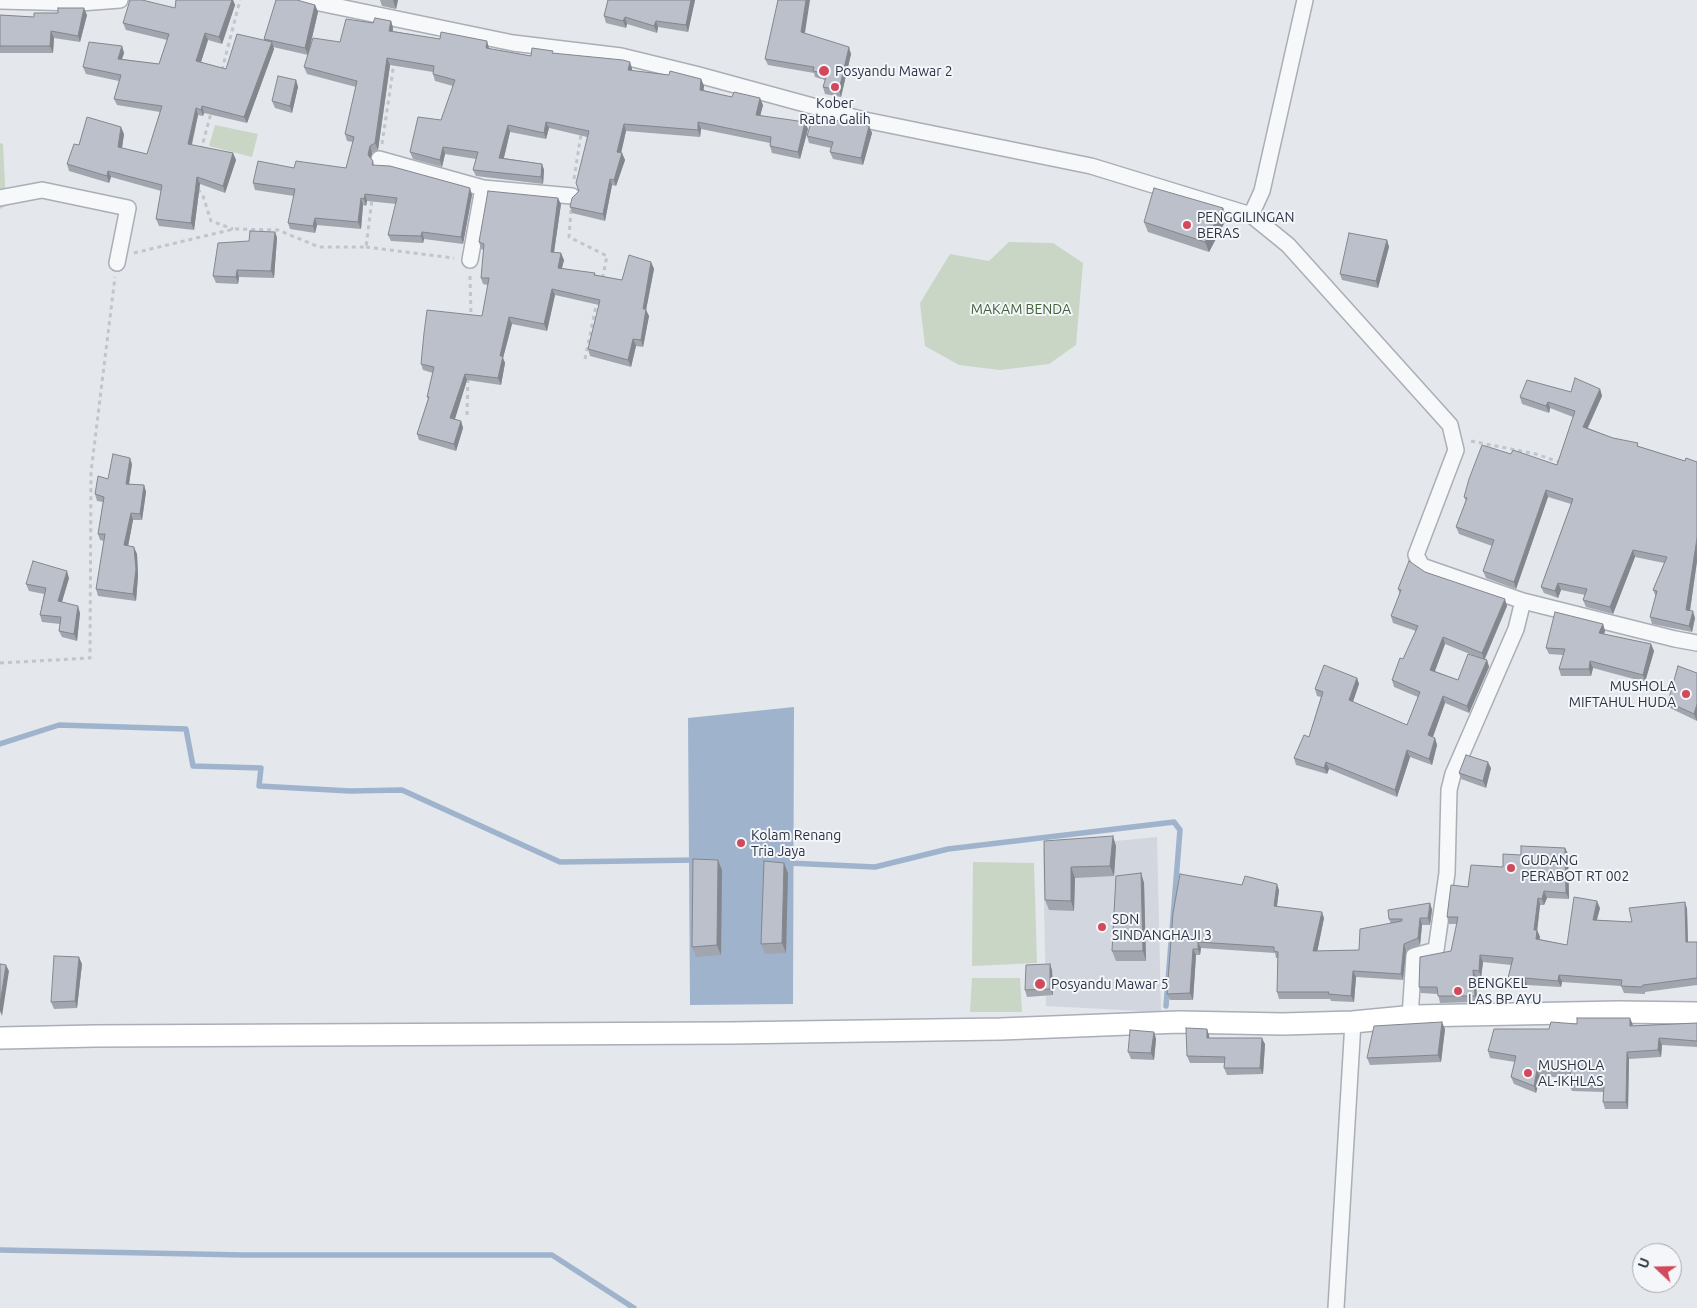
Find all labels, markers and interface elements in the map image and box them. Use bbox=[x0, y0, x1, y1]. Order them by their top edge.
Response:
place label: Posyandu Mawar 2 bbox=[835, 63, 953, 79]
marker: Posyandu Mawar 2 bbox=[817, 64, 831, 78]
marker: Kober Ratna Galih bbox=[829, 81, 841, 93]
place label: Kober Ratna Galih bbox=[799, 95, 871, 128]
place label: PENGGILINGAN BERAS bbox=[1197, 209, 1294, 242]
marker: PENGGILINGAN BERAS bbox=[1181, 219, 1193, 231]
park label: MAKAM BENDA bbox=[971, 301, 1071, 317]
place label: MUSHOLA MIFTAHUL HUDA bbox=[1569, 678, 1676, 710]
marker: MUSHOLA MIFTAHUL HUDA bbox=[1680, 688, 1692, 700]
place label: Kolam Renang Tria Jaya bbox=[751, 827, 841, 860]
marker: Kolam Renang Tria Jaya bbox=[735, 837, 747, 849]
place label: GUDANG PERABOT RT 002 bbox=[1521, 852, 1629, 884]
marker: GUDANG PERABOT RT 002 bbox=[1505, 862, 1517, 874]
place label: SDN SINDANGHAJI 3 bbox=[1112, 911, 1212, 944]
marker: SDN SINDANGHAJI 3 bbox=[1096, 921, 1108, 933]
place label: BENGKEL LAS BP AYU bbox=[1468, 975, 1542, 1008]
place label: Posyandu Mawar 5 bbox=[1051, 976, 1169, 992]
marker: Posyandu Mawar 5 bbox=[1033, 977, 1047, 991]
marker: BENGKEL LAS BP AYU bbox=[1452, 985, 1464, 997]
place label: MUSHOLA AL-IKHLAS bbox=[1538, 1057, 1604, 1090]
marker: MUSHOLA AL-IKHLAS bbox=[1522, 1067, 1534, 1079]
north arrow bbox=[1632, 1243, 1682, 1293]
text: U bbox=[1635, 1256, 1653, 1270]

